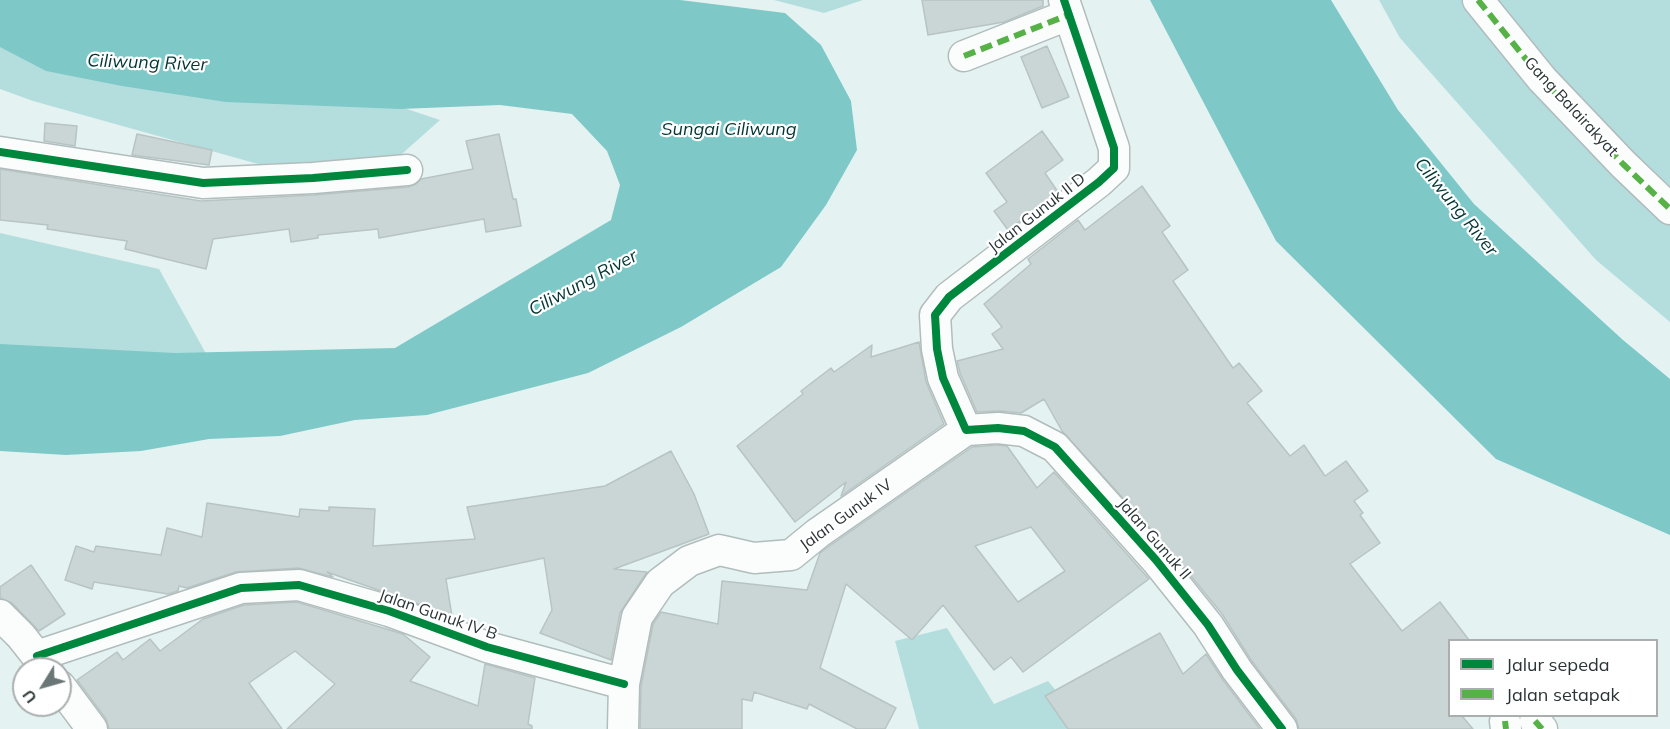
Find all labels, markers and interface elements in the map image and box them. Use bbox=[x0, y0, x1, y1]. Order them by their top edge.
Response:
water label: Ciliwung River bbox=[87, 50, 207, 76]
street label: Gang Balairakyat bbox=[1520, 53, 1622, 161]
water label: Sungai Ciliwung bbox=[661, 119, 797, 141]
water label: Ciliwung River bbox=[1410, 154, 1502, 260]
street label: Jalan Gunuk II D bbox=[985, 169, 1089, 257]
water label: Ciliwung River bbox=[525, 245, 641, 321]
street label: Jalan Gunuk IV bbox=[796, 475, 896, 555]
street label: Jalan Gunuk II bbox=[1113, 494, 1195, 584]
street label: Jalan Gunuk IV B bbox=[376, 586, 500, 644]
legend bbox=[1448, 639, 1658, 717]
text: Jalur sepeda bbox=[1506, 653, 1610, 676]
north arrow bbox=[12, 657, 72, 717]
text: Jalan setapak bbox=[1506, 683, 1620, 706]
text: U bbox=[18, 686, 41, 707]

